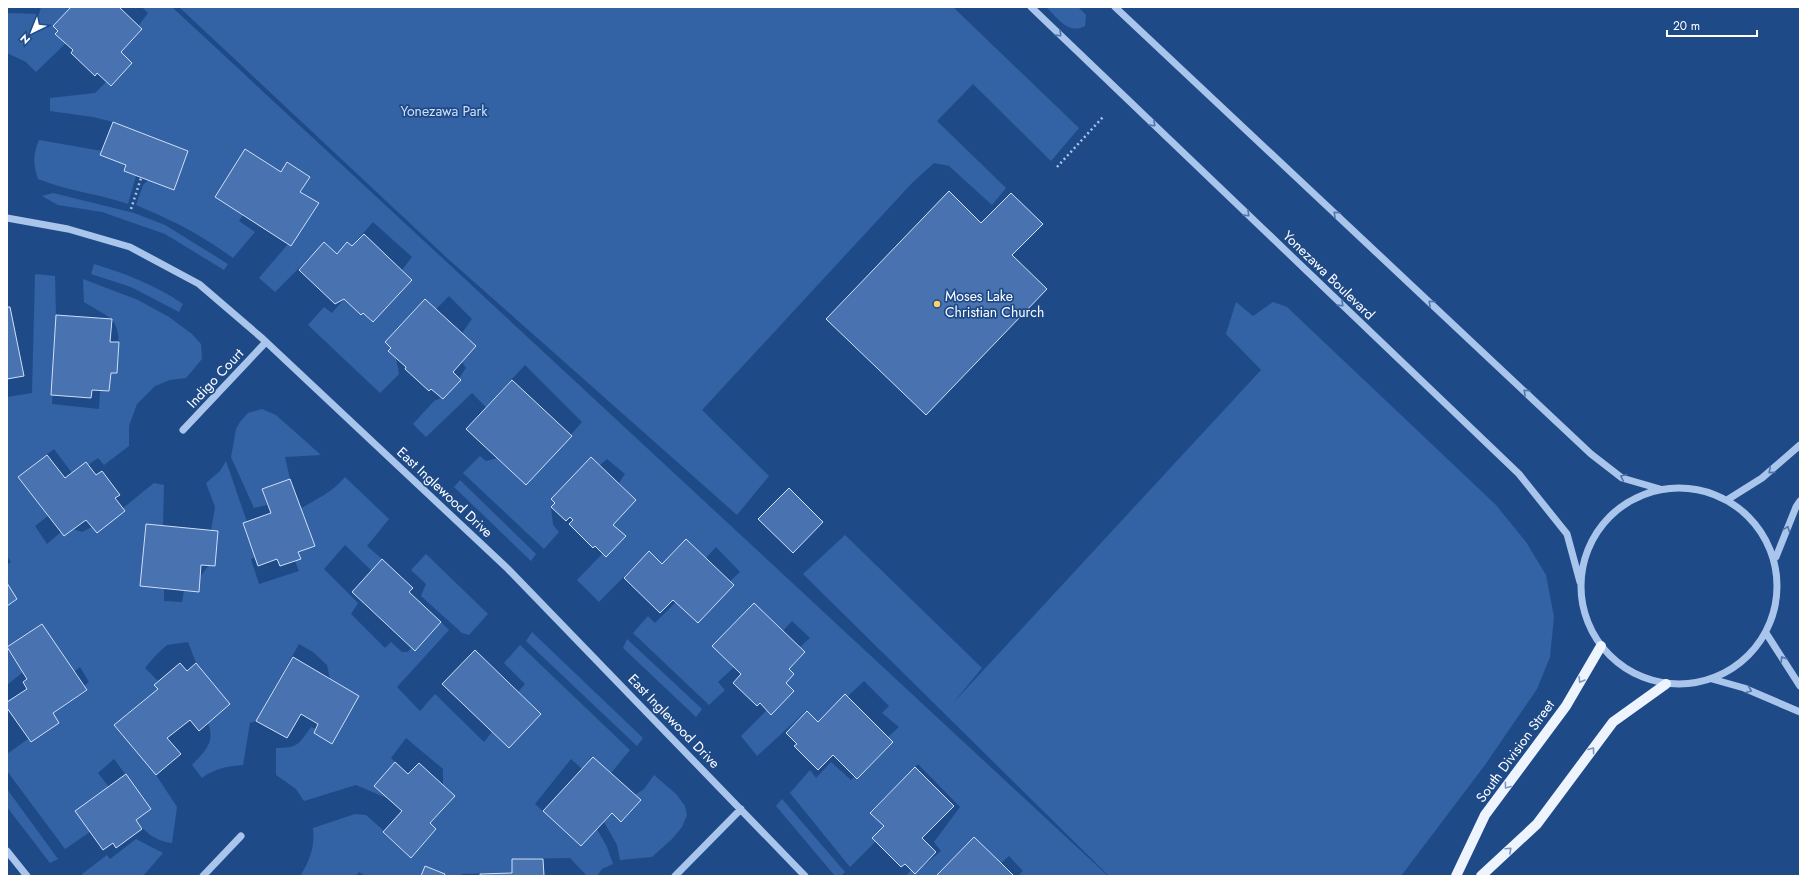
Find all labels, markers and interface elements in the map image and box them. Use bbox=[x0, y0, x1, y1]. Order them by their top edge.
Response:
north arrow bbox=[12, 12, 52, 52]
scale bar bbox=[1667, 12, 1757, 38]
text: 20 m bbox=[1673, 17, 1700, 35]
one-way arrow bbox=[1054, 29, 1062, 37]
text: N bbox=[17, 30, 34, 48]
park label: Yonezawa Park bbox=[401, 101, 488, 121]
one-way arrow bbox=[1148, 119, 1156, 127]
one-way arrow bbox=[1242, 209, 1250, 216]
one-way arrow bbox=[1333, 211, 1341, 219]
street label: Yonezawa Boulevard bbox=[1279, 226, 1379, 324]
place label: Moses Lake Christian Church bbox=[945, 286, 1044, 322]
marker: Moses Lake Christian Church bbox=[932, 299, 942, 309]
one-way arrow bbox=[1336, 299, 1344, 306]
one-way arrow bbox=[1428, 300, 1436, 308]
street label: Indigo Court bbox=[182, 343, 248, 412]
one-way arrow bbox=[1523, 389, 1531, 397]
street label: East Inglewood Drive bbox=[393, 442, 497, 542]
one-way arrow bbox=[1768, 466, 1775, 473]
one-way arrow bbox=[1620, 474, 1627, 482]
one-way arrow bbox=[1783, 525, 1791, 532]
one-way arrow bbox=[1780, 656, 1788, 663]
street label: East Inglewood Drive bbox=[624, 669, 724, 773]
one-way arrow bbox=[1579, 676, 1586, 683]
one-way arrow bbox=[1745, 686, 1752, 694]
street label: South Division Street bbox=[1471, 695, 1559, 806]
one-way arrow bbox=[1587, 747, 1595, 754]
one-way arrow bbox=[1505, 782, 1512, 789]
one-way arrow bbox=[1505, 847, 1512, 854]

